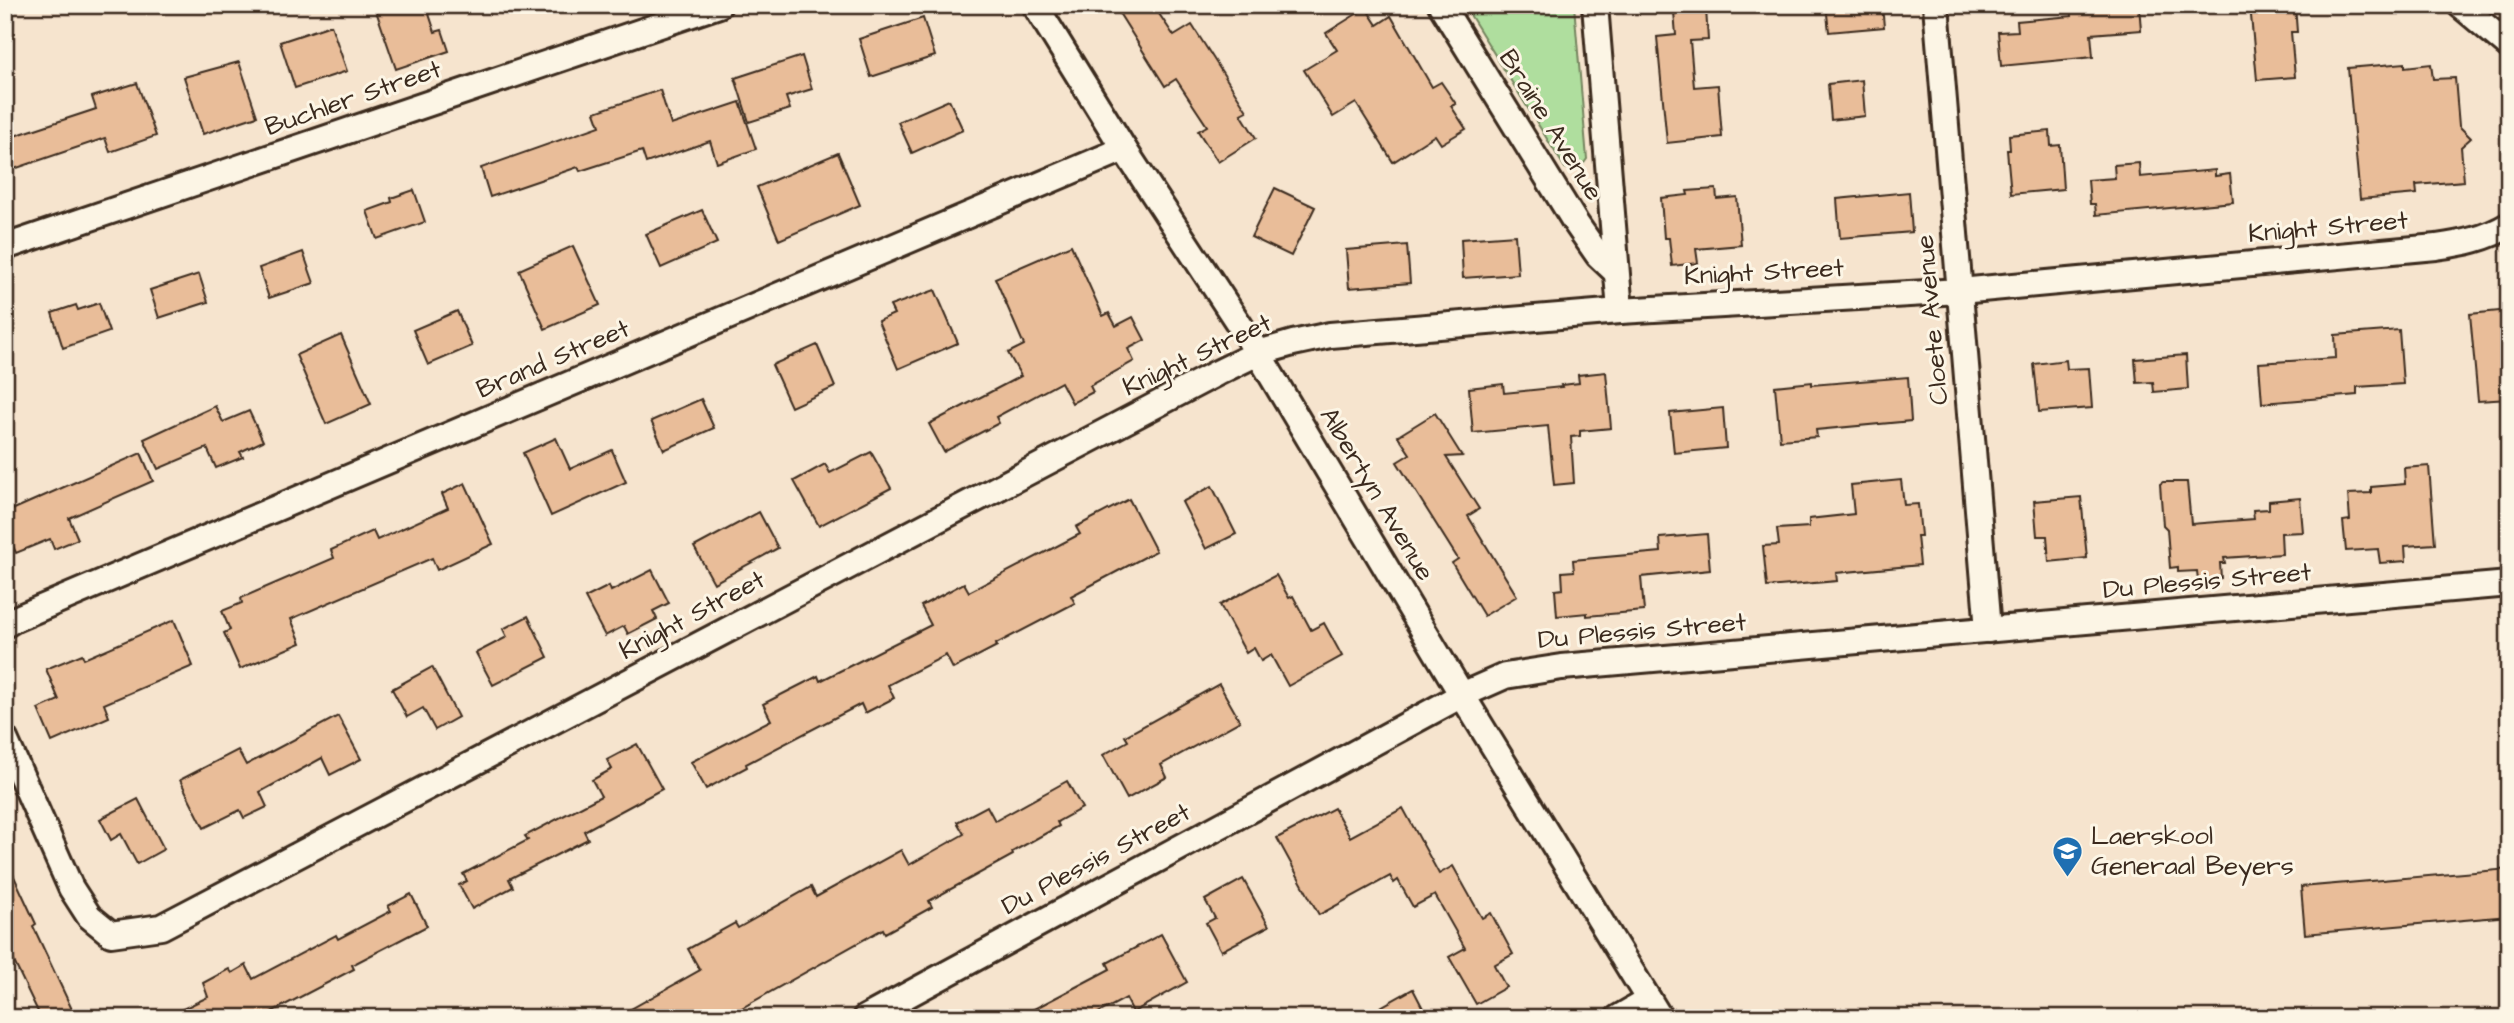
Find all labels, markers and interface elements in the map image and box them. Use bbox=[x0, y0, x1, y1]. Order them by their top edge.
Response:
street label: Braine Avenue bbox=[1490, 43, 1612, 207]
street label: Buchler Street bbox=[260, 51, 446, 145]
street label: Knight Street bbox=[2247, 202, 2410, 254]
street label: Cloete Avenue bbox=[1907, 233, 1957, 407]
street label: Knight Street bbox=[1683, 250, 1845, 296]
street label: Knight Street bbox=[1117, 305, 1278, 407]
street label: Brand Street bbox=[471, 310, 636, 407]
street label: Albertyn Avenue bbox=[1309, 401, 1443, 588]
street label: Du Plessis Street bbox=[2101, 554, 2313, 608]
street label: Knight Street bbox=[613, 561, 772, 670]
street label: Du Plessis Street bbox=[1536, 604, 1748, 658]
street label: Du Plessis Street bbox=[995, 794, 1197, 924]
place label: Laerskool Generaal Beyers bbox=[2091, 818, 2294, 886]
school or university icon: Laerskool Generaal Beyers bbox=[2051, 834, 2085, 878]

